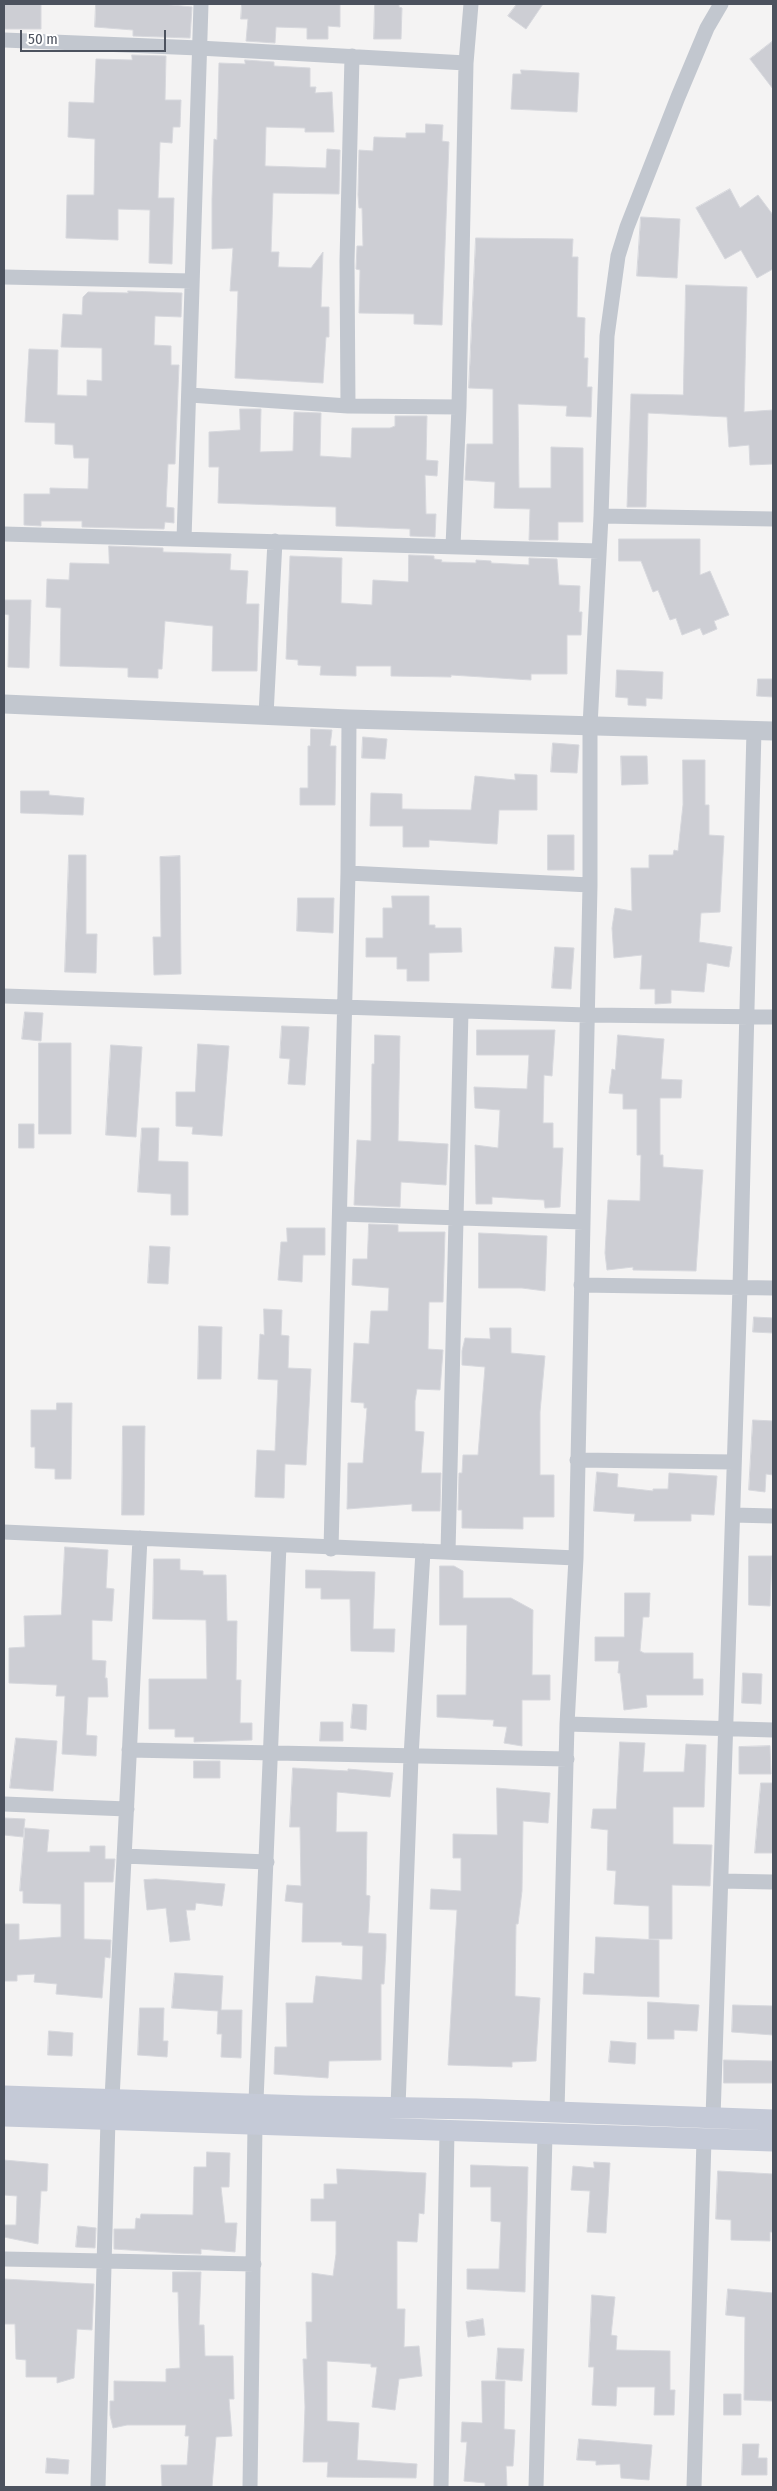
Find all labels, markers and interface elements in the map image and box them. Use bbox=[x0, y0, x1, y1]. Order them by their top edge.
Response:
scale bar bbox=[22, 20, 169, 52]
text: 50 m bbox=[28, 30, 58, 48]

